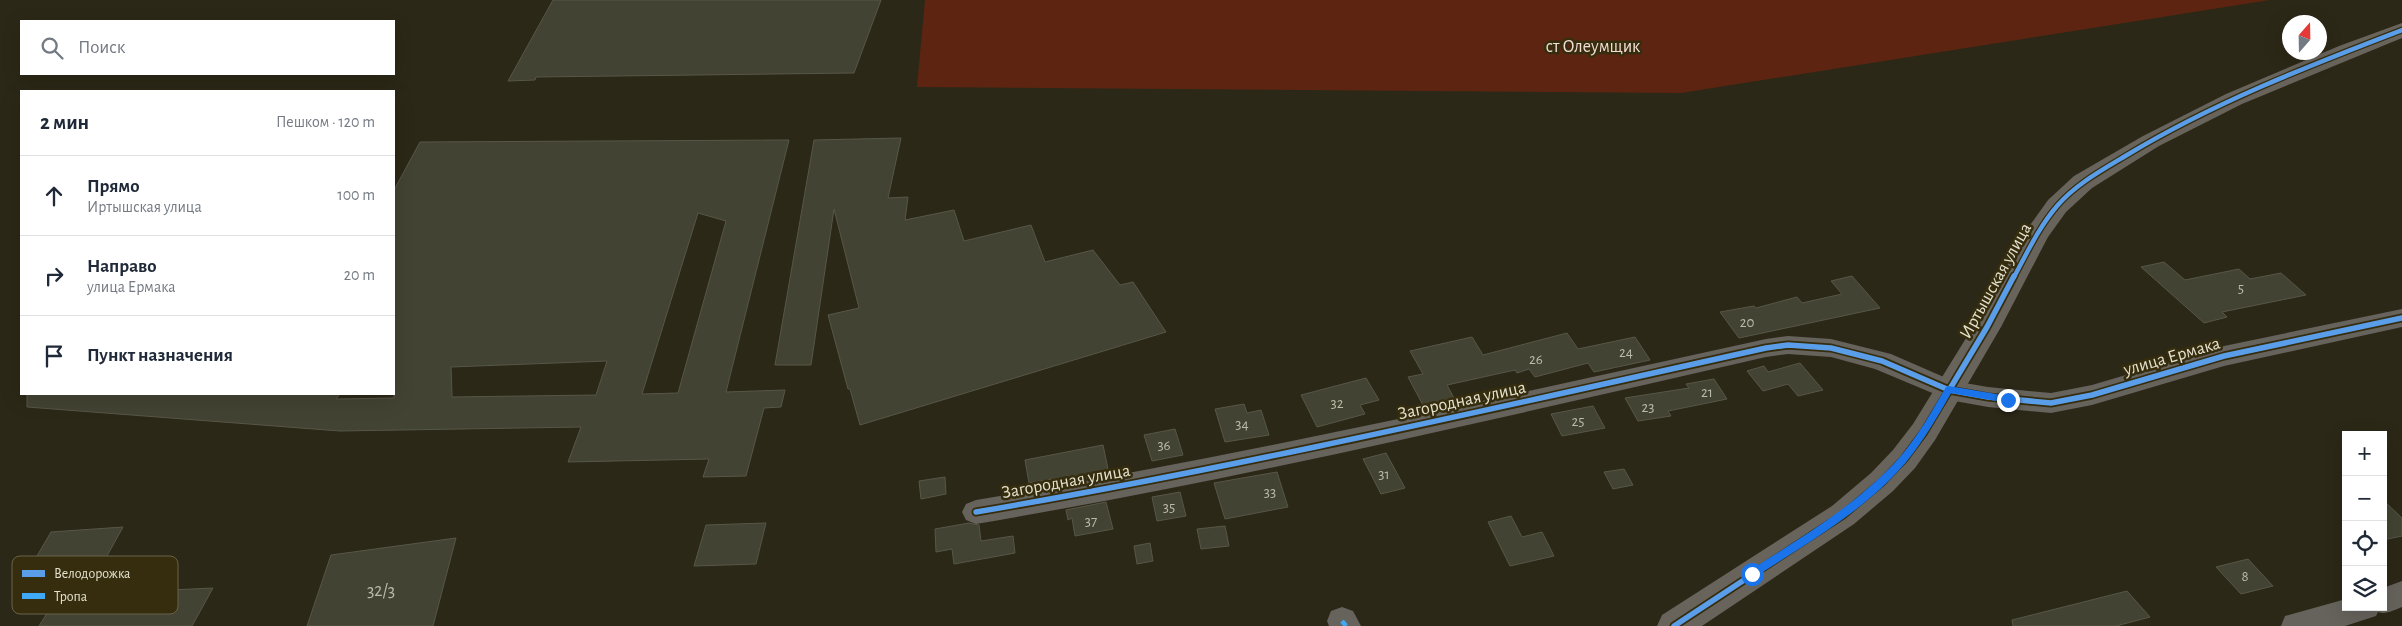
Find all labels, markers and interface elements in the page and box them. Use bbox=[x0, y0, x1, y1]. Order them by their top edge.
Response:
north arrow bbox=[2282, 15, 2327, 60]
search box bbox=[20, 20, 395, 75]
icon: search bbox=[38, 34, 66, 62]
text: Поиск bbox=[78, 38, 125, 57]
park label: ст Олеумщик bbox=[1546, 38, 1641, 56]
text: 2 мин bbox=[40, 112, 89, 133]
text: Пешком · 120 m bbox=[276, 114, 375, 130]
text: Прямо bbox=[87, 177, 140, 196]
icon: ahead bbox=[40, 182, 68, 210]
text: 100 m bbox=[337, 187, 375, 203]
text: Иртышская улица bbox=[87, 199, 202, 215]
street label: Иртышская улица bbox=[1957, 220, 2035, 342]
text: Направо bbox=[87, 257, 157, 276]
icon: right bbox=[40, 262, 68, 290]
text: 20 m bbox=[344, 267, 375, 283]
text: улица Ермака bbox=[87, 279, 175, 295]
house number: 5 bbox=[2238, 281, 2244, 296]
house number: 20 bbox=[1740, 315, 1754, 330]
street label: улица Ермака bbox=[2121, 335, 2222, 380]
icon: arrive bbox=[40, 342, 68, 370]
house number: 24 bbox=[1619, 345, 1633, 360]
text: Пункт назначения bbox=[87, 346, 233, 365]
house number: 26 bbox=[1529, 352, 1543, 367]
street label: Загородная улица bbox=[1396, 379, 1528, 423]
house number: 21 bbox=[1701, 385, 1713, 400]
route end bbox=[1997, 389, 2020, 412]
house number: 32 bbox=[1330, 396, 1344, 411]
house number: 23 bbox=[1641, 400, 1655, 415]
house number: 25 bbox=[1571, 414, 1585, 429]
house number: 34 bbox=[1235, 417, 1249, 432]
map controls bbox=[2342, 431, 2387, 611]
button: + bbox=[2342, 431, 2387, 476]
house number: 36 bbox=[1157, 438, 1171, 453]
street label: Загородная улица bbox=[1000, 462, 1132, 502]
house number: 31 bbox=[1378, 467, 1390, 482]
button: − bbox=[2342, 476, 2387, 521]
house number: 33 bbox=[1264, 485, 1276, 500]
house number: 35 bbox=[1163, 500, 1175, 515]
house number: 37 bbox=[1085, 514, 1097, 529]
button: locate bbox=[2342, 521, 2387, 566]
legend bbox=[12, 556, 178, 614]
route start bbox=[1741, 563, 1764, 586]
button: layers bbox=[2342, 566, 2387, 611]
text: Велодорожка bbox=[54, 567, 131, 581]
house number: 8 bbox=[2241, 569, 2249, 584]
house number: 32/3 bbox=[367, 582, 395, 600]
text: Тропа bbox=[54, 590, 88, 604]

